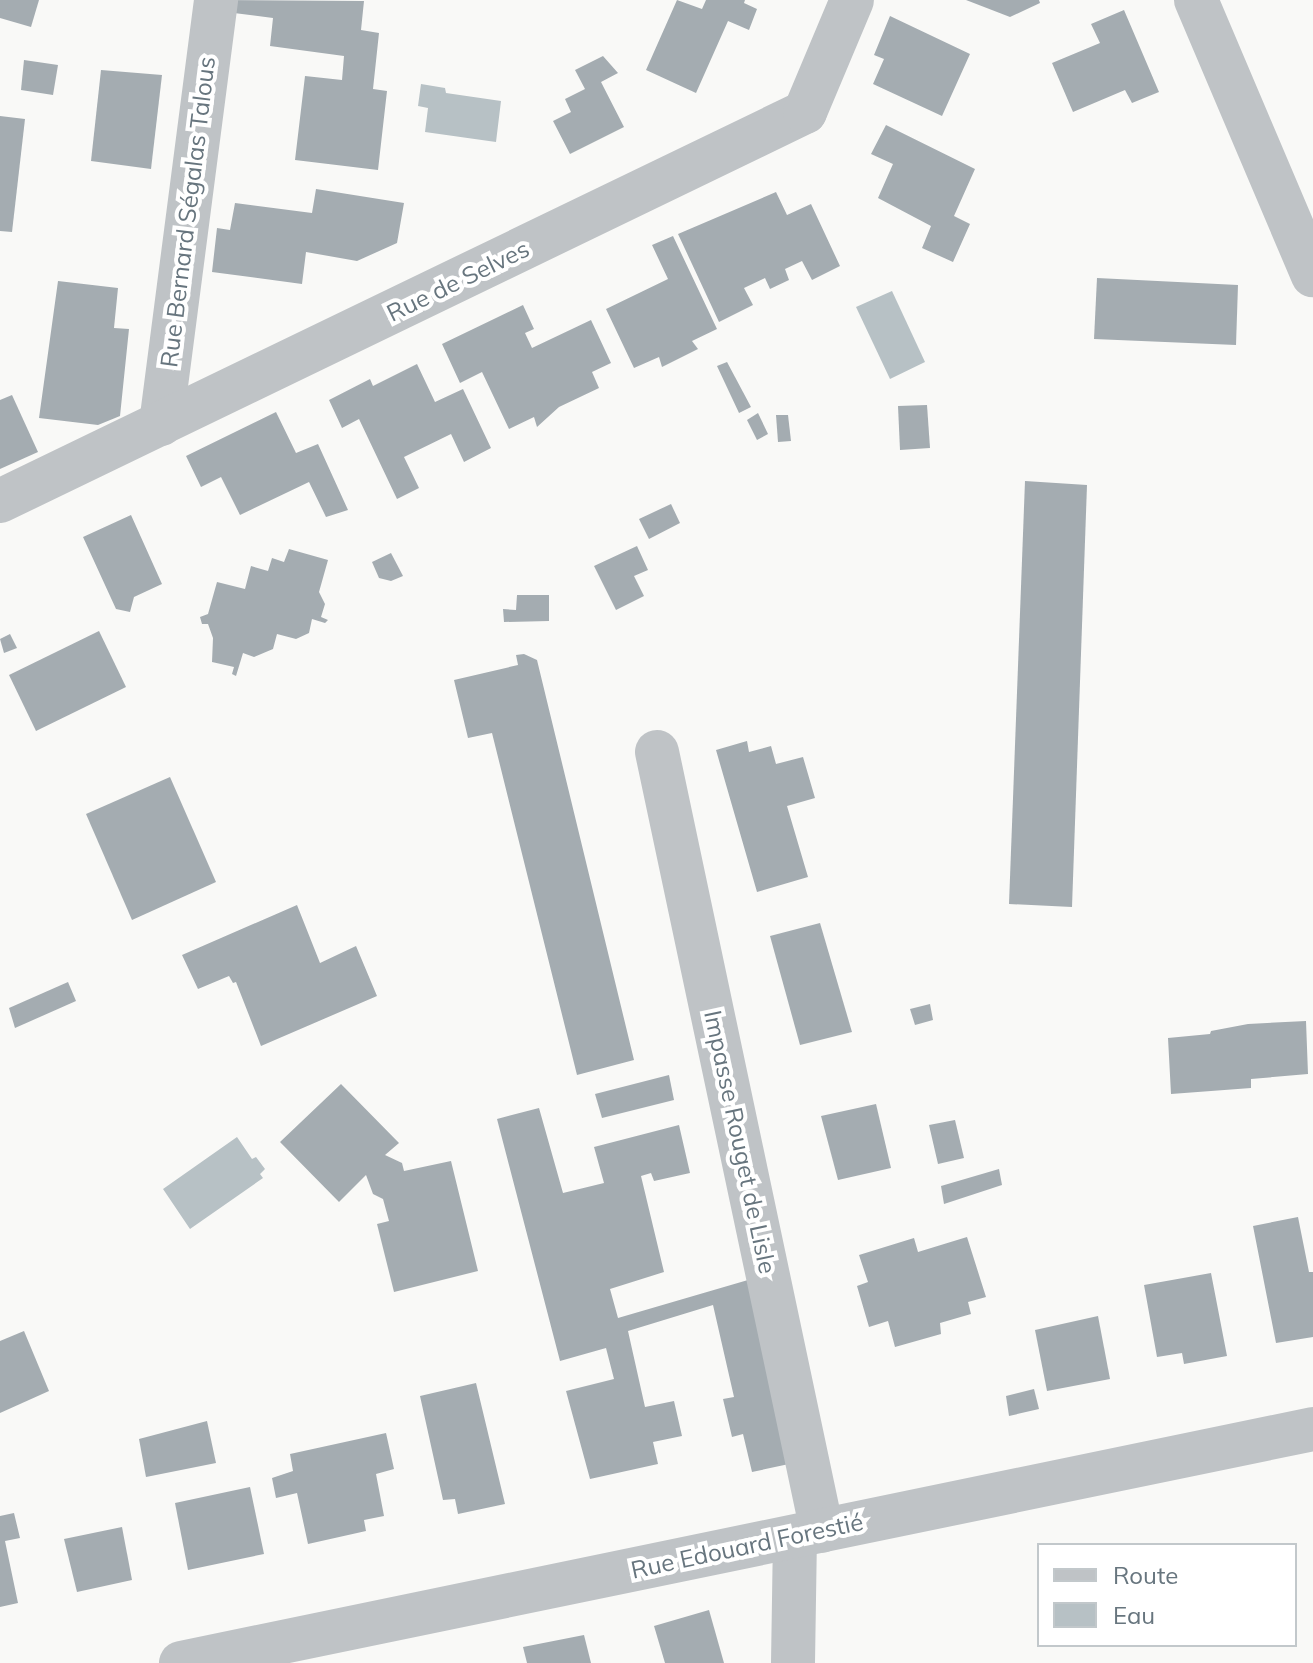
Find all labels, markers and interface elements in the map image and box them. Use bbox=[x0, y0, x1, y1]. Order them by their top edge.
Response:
street label: Rue Bernard Ségalas Talous bbox=[155, 55, 221, 369]
street label: Rue de Selves bbox=[382, 234, 534, 328]
street label: Impasse Rouget de Lisle bbox=[698, 1008, 782, 1276]
street label: Rue Edouard Forestié bbox=[628, 1507, 866, 1585]
legend bbox=[1037, 1543, 1297, 1647]
text: Route bbox=[1113, 1560, 1178, 1590]
text: Eau bbox=[1113, 1600, 1155, 1630]

